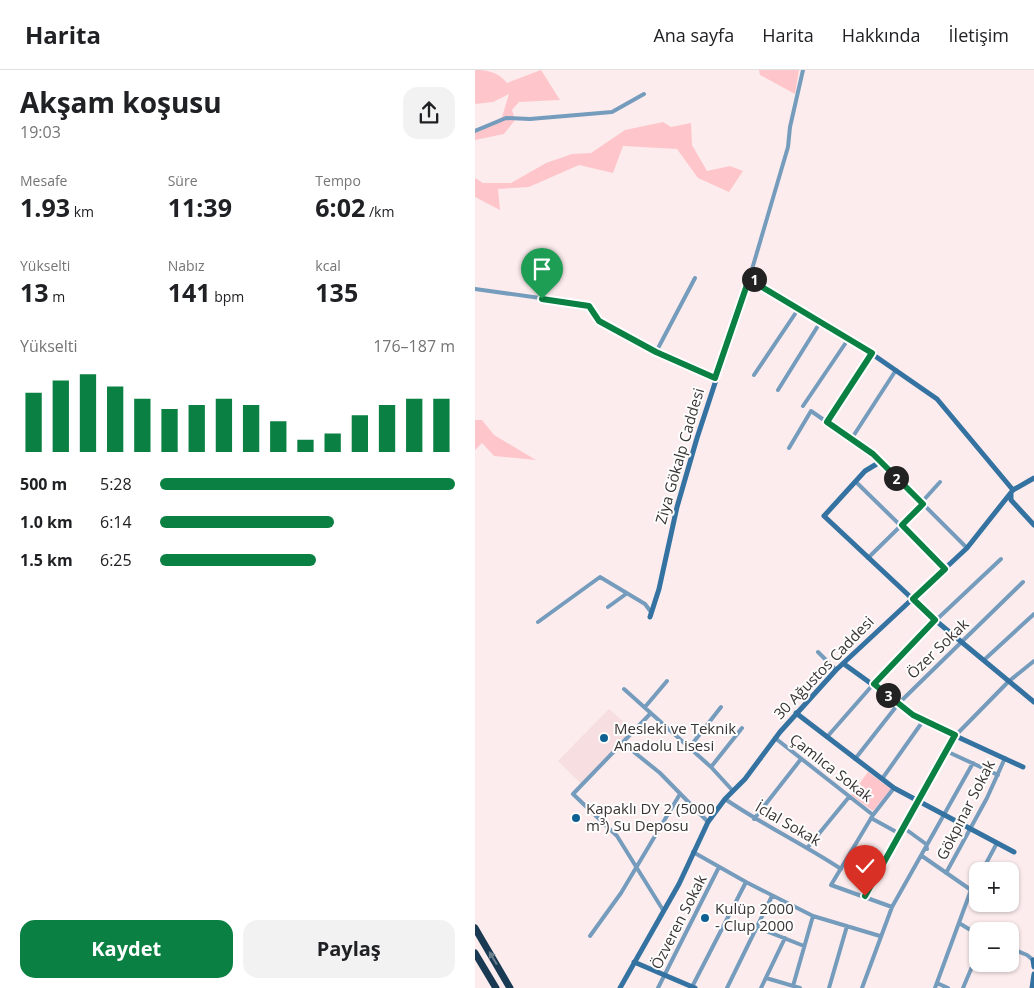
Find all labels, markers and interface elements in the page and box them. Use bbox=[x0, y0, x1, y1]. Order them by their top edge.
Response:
text: Harita bbox=[25, 18, 101, 51]
text: Ana sayfa bbox=[653, 23, 734, 47]
text: Harita bbox=[762, 23, 814, 47]
text: Hakkında bbox=[842, 23, 921, 47]
text: İletişim bbox=[949, 23, 1009, 47]
text: Akşam koşusu bbox=[20, 83, 222, 121]
button: share bbox=[403, 87, 455, 139]
text: 19:03 bbox=[20, 121, 61, 143]
text: Mesafe bbox=[20, 171, 67, 190]
text: Süre bbox=[168, 171, 198, 190]
text: Tempo bbox=[315, 171, 361, 190]
text: 1.93 bbox=[20, 190, 70, 224]
text: 11:39 bbox=[168, 190, 232, 224]
text: 6:02 bbox=[315, 190, 365, 224]
text: km bbox=[70, 202, 94, 221]
text: /km bbox=[365, 202, 394, 221]
pin bbox=[521, 248, 563, 299]
icon: arrive bbox=[528, 255, 556, 283]
text: Yükselti bbox=[20, 256, 70, 275]
text: Nabız bbox=[168, 256, 205, 275]
text: kcal bbox=[315, 256, 341, 275]
pin: 1 bbox=[741, 266, 767, 292]
text: 1 bbox=[750, 270, 759, 289]
text: 13 bbox=[20, 275, 49, 309]
text: 141 bbox=[168, 275, 211, 309]
text: 135 bbox=[315, 275, 358, 309]
text: m bbox=[49, 287, 65, 306]
text: bpm bbox=[211, 287, 244, 306]
text: Yükselti bbox=[20, 335, 78, 357]
text: 176–187 m bbox=[373, 335, 455, 357]
street label: Ziya Gökalp Caddesi bbox=[650, 385, 708, 526]
pin: 2 bbox=[883, 466, 909, 490]
text: 2 bbox=[892, 469, 901, 488]
text: 500 m bbox=[20, 473, 67, 495]
text: 5:28 bbox=[100, 473, 132, 495]
text: 1.0 km bbox=[20, 511, 73, 533]
text: 6:14 bbox=[100, 511, 132, 533]
text: 1.5 km bbox=[20, 549, 73, 571]
text: 6:25 bbox=[100, 549, 132, 571]
street label: 30 Ağustos Caddesi bbox=[769, 611, 878, 723]
street label: Özer Sokak bbox=[902, 614, 973, 683]
pin: 3 bbox=[875, 682, 901, 708]
text: 3 bbox=[884, 686, 893, 705]
place label: Mesleki ve Teknik Anadolu Lisesi bbox=[614, 718, 736, 755]
street label: Çamlıca Sokak bbox=[786, 729, 877, 806]
marker: Mesleki ve Teknik Anadolu Lisesi bbox=[598, 732, 610, 744]
street label: Gökpınar Sokak bbox=[931, 756, 999, 863]
street label: İclal Sokak bbox=[752, 796, 825, 850]
place label: Kapaklı DY 2 (5000 m³) Su Deposu bbox=[586, 798, 715, 835]
marker: Kapaklı DY 2 (5000 m³) Su Deposu bbox=[570, 812, 582, 824]
pin bbox=[844, 845, 886, 896]
icon: check bbox=[851, 852, 879, 880]
map controls bbox=[969, 862, 1019, 972]
button: + bbox=[969, 862, 1019, 912]
street label: Özveren Sokak bbox=[646, 871, 711, 972]
place label: Kulüp 2000 - Clup 2000 bbox=[715, 898, 794, 935]
marker: Kulüp 2000 - Clup 2000 bbox=[699, 912, 711, 924]
button: Kaydet bbox=[20, 920, 233, 978]
button: Paylaş bbox=[243, 920, 455, 978]
button: − bbox=[969, 922, 1019, 972]
one-way arrow bbox=[488, 951, 497, 964]

